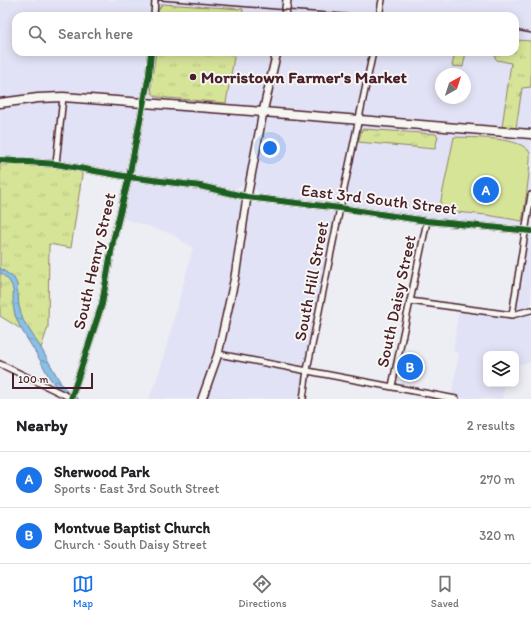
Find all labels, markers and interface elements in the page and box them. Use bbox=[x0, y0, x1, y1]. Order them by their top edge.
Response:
search box bbox=[12, 12, 519, 56]
icon: search bbox=[26, 23, 48, 45]
text: Search here bbox=[58, 25, 133, 43]
place label: Morristown Farmer's Market bbox=[201, 67, 408, 87]
north arrow bbox=[435, 68, 471, 104]
marker: Morristown Farmer's Market bbox=[188, 72, 198, 82]
your location bbox=[260, 138, 280, 158]
pin: A bbox=[473, 175, 499, 205]
street label: East 3rd South Street bbox=[300, 180, 458, 218]
street label: South Henry Street bbox=[69, 190, 120, 331]
street label: South Hill Street bbox=[290, 220, 332, 342]
street label: South Daisy Street bbox=[372, 233, 420, 369]
map controls bbox=[483, 351, 519, 387]
button: layers bbox=[483, 351, 519, 387]
pin: B bbox=[397, 352, 423, 382]
scale bar bbox=[12, 371, 93, 390]
text: 100 m bbox=[18, 373, 48, 386]
text: Nearby bbox=[16, 415, 68, 435]
text: 2 results bbox=[467, 418, 515, 433]
text: Sherwood Park bbox=[54, 463, 150, 481]
text: A bbox=[25, 472, 33, 487]
text: 270 m bbox=[480, 472, 515, 487]
text: Sports · East 3rd South Street bbox=[54, 481, 219, 496]
text: Montvue Baptist Church bbox=[54, 519, 210, 537]
text: B bbox=[25, 528, 33, 543]
text: 320 m bbox=[479, 528, 515, 543]
text: Church · South Daisy Street bbox=[54, 537, 207, 552]
tab: Map bbox=[72, 573, 94, 610]
tab: Directions bbox=[238, 573, 287, 610]
tab: Saved bbox=[431, 573, 459, 610]

